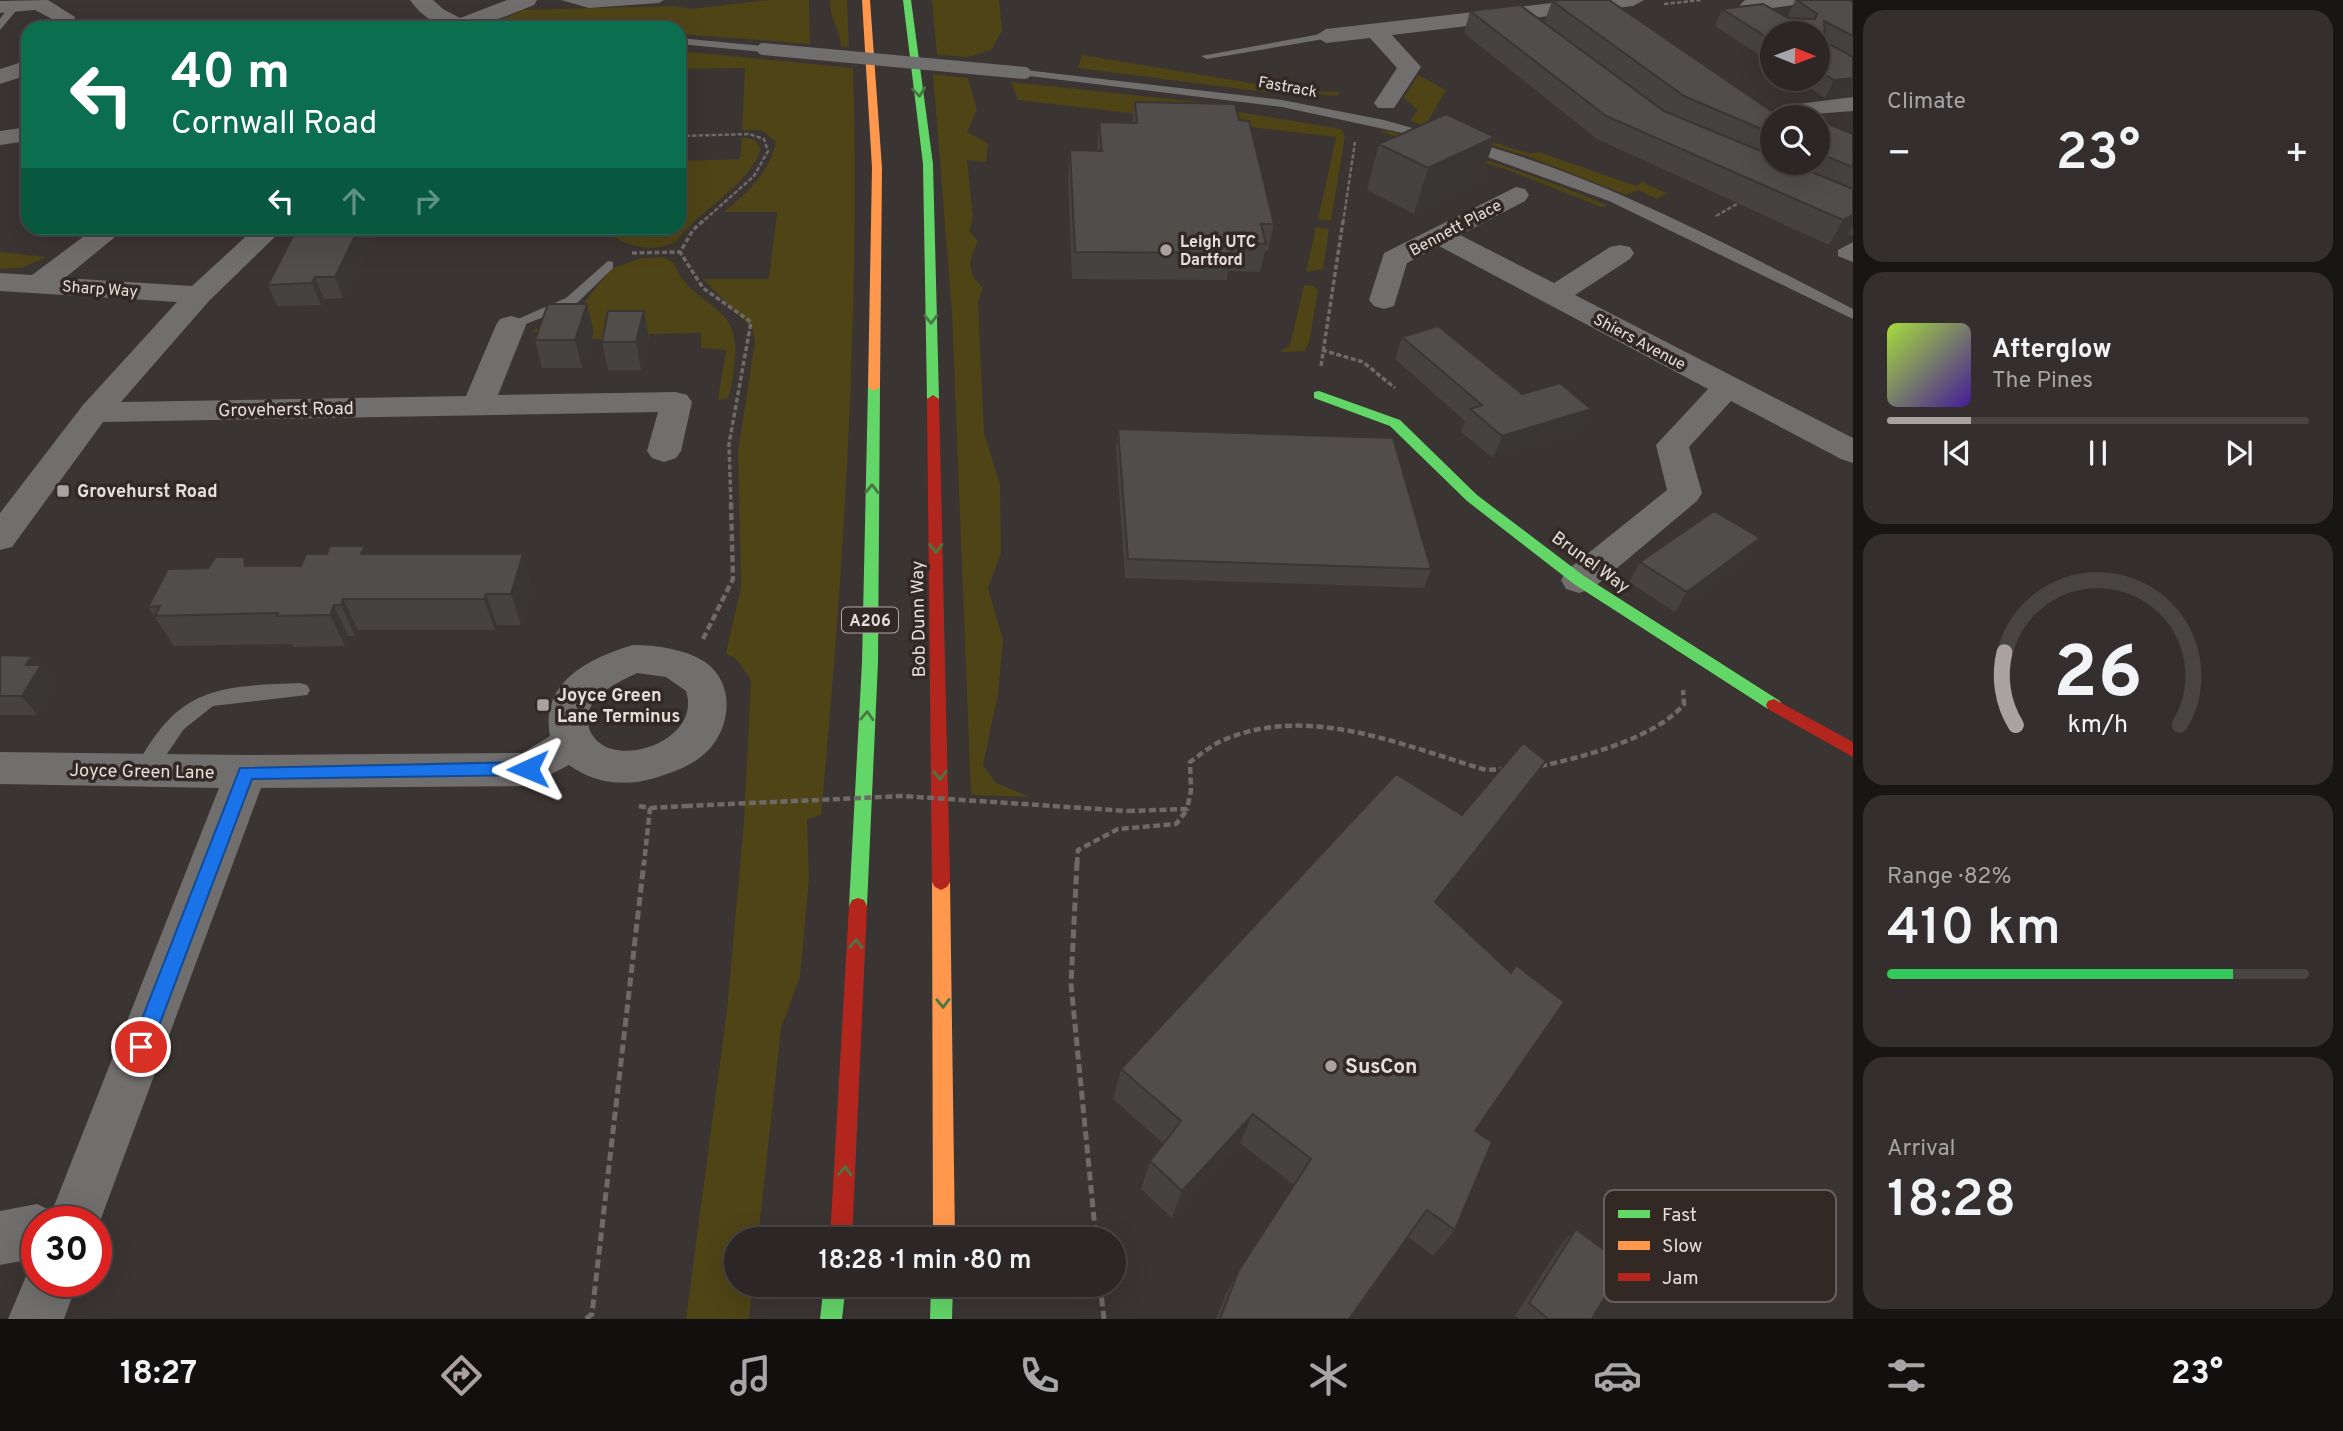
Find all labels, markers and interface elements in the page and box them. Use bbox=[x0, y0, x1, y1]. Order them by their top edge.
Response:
north arrow bbox=[1760, 21, 1830, 91]
map controls bbox=[1760, 21, 1830, 175]
text: 40 m bbox=[171, 44, 290, 106]
icon: left bbox=[56, 49, 147, 140]
street label: Fastrack bbox=[1256, 73, 1319, 103]
one-way arrow bbox=[911, 86, 926, 98]
text: Climate bbox=[1887, 88, 1966, 117]
text: Cornwall Road bbox=[171, 105, 377, 145]
button: search bbox=[1760, 105, 1830, 175]
text: 23° bbox=[2056, 122, 2140, 188]
text: − bbox=[1887, 131, 1912, 180]
text: + bbox=[2284, 131, 2309, 180]
icon: left bbox=[262, 182, 300, 220]
icon: ahead bbox=[335, 182, 373, 220]
icon: right bbox=[408, 182, 446, 220]
street label: Bennett Place bbox=[1406, 196, 1505, 261]
place label: Leigh UTC Dartford bbox=[1180, 233, 1256, 271]
marker: Leigh UTC Dartford bbox=[1158, 242, 1174, 258]
street label: Sharp Way bbox=[61, 277, 138, 303]
street label: Shiers Avenue bbox=[1590, 310, 1689, 375]
one-way arrow bbox=[923, 314, 939, 325]
text: Afterglow bbox=[1992, 334, 2112, 367]
text: The Pines bbox=[1992, 367, 2093, 396]
street label: Groveherst Road bbox=[218, 398, 354, 423]
icon: previous bbox=[1938, 434, 1976, 472]
icon: pause bbox=[2079, 434, 2117, 472]
icon: next bbox=[2220, 434, 2258, 472]
place label: Grovehurst Road bbox=[77, 481, 218, 504]
marker: Grovehurst Road bbox=[55, 483, 71, 499]
one-way arrow bbox=[864, 483, 880, 494]
street label: Brunel Way bbox=[1546, 527, 1634, 599]
one-way arrow bbox=[928, 543, 944, 553]
street label: Bob Dunn Way bbox=[907, 560, 932, 678]
road number: A206 bbox=[842, 608, 898, 632]
text: 26 bbox=[2053, 632, 2143, 724]
place label: Joyce Green Lane Terminus bbox=[557, 685, 680, 729]
marker: Joyce Green Lane Terminus bbox=[535, 697, 551, 713]
text: km/h bbox=[2068, 710, 2128, 742]
one-way arrow bbox=[860, 711, 875, 722]
position arrow bbox=[491, 732, 565, 806]
street label: Joyce Green Lane bbox=[69, 760, 215, 785]
one-way arrow bbox=[932, 770, 948, 781]
text: Range · 82% bbox=[1887, 863, 2011, 892]
text: 410 km bbox=[1887, 897, 2061, 963]
one-way arrow bbox=[849, 938, 864, 949]
one-way arrow bbox=[935, 997, 950, 1008]
pin bbox=[111, 1017, 171, 1077]
icon: arrive bbox=[122, 1028, 160, 1066]
place label: SusCon bbox=[1345, 1054, 1417, 1081]
marker: SusCon bbox=[1323, 1058, 1339, 1074]
text: Arrival bbox=[1887, 1135, 1956, 1164]
one-way arrow bbox=[838, 1165, 853, 1176]
text: 18:28 bbox=[1887, 1169, 2016, 1235]
legend bbox=[1604, 1190, 1836, 1302]
text: Fast bbox=[1662, 1204, 1697, 1228]
speed limit sign: 30 bbox=[21, 1206, 112, 1297]
text: Slow bbox=[1662, 1235, 1702, 1259]
text: 18:28 · 1 min · 80 m bbox=[818, 1245, 1032, 1278]
text: Jam bbox=[1662, 1267, 1699, 1291]
icon: directions bbox=[437, 1351, 486, 1400]
icon: music bbox=[726, 1351, 775, 1400]
icon: phone bbox=[1015, 1351, 1064, 1400]
icon: climate bbox=[1304, 1351, 1353, 1400]
icon: car bbox=[1593, 1351, 1642, 1400]
icon: filters bbox=[1882, 1351, 1931, 1400]
text: 18:27 bbox=[120, 1355, 197, 1395]
text: 23° bbox=[2171, 1355, 2223, 1395]

